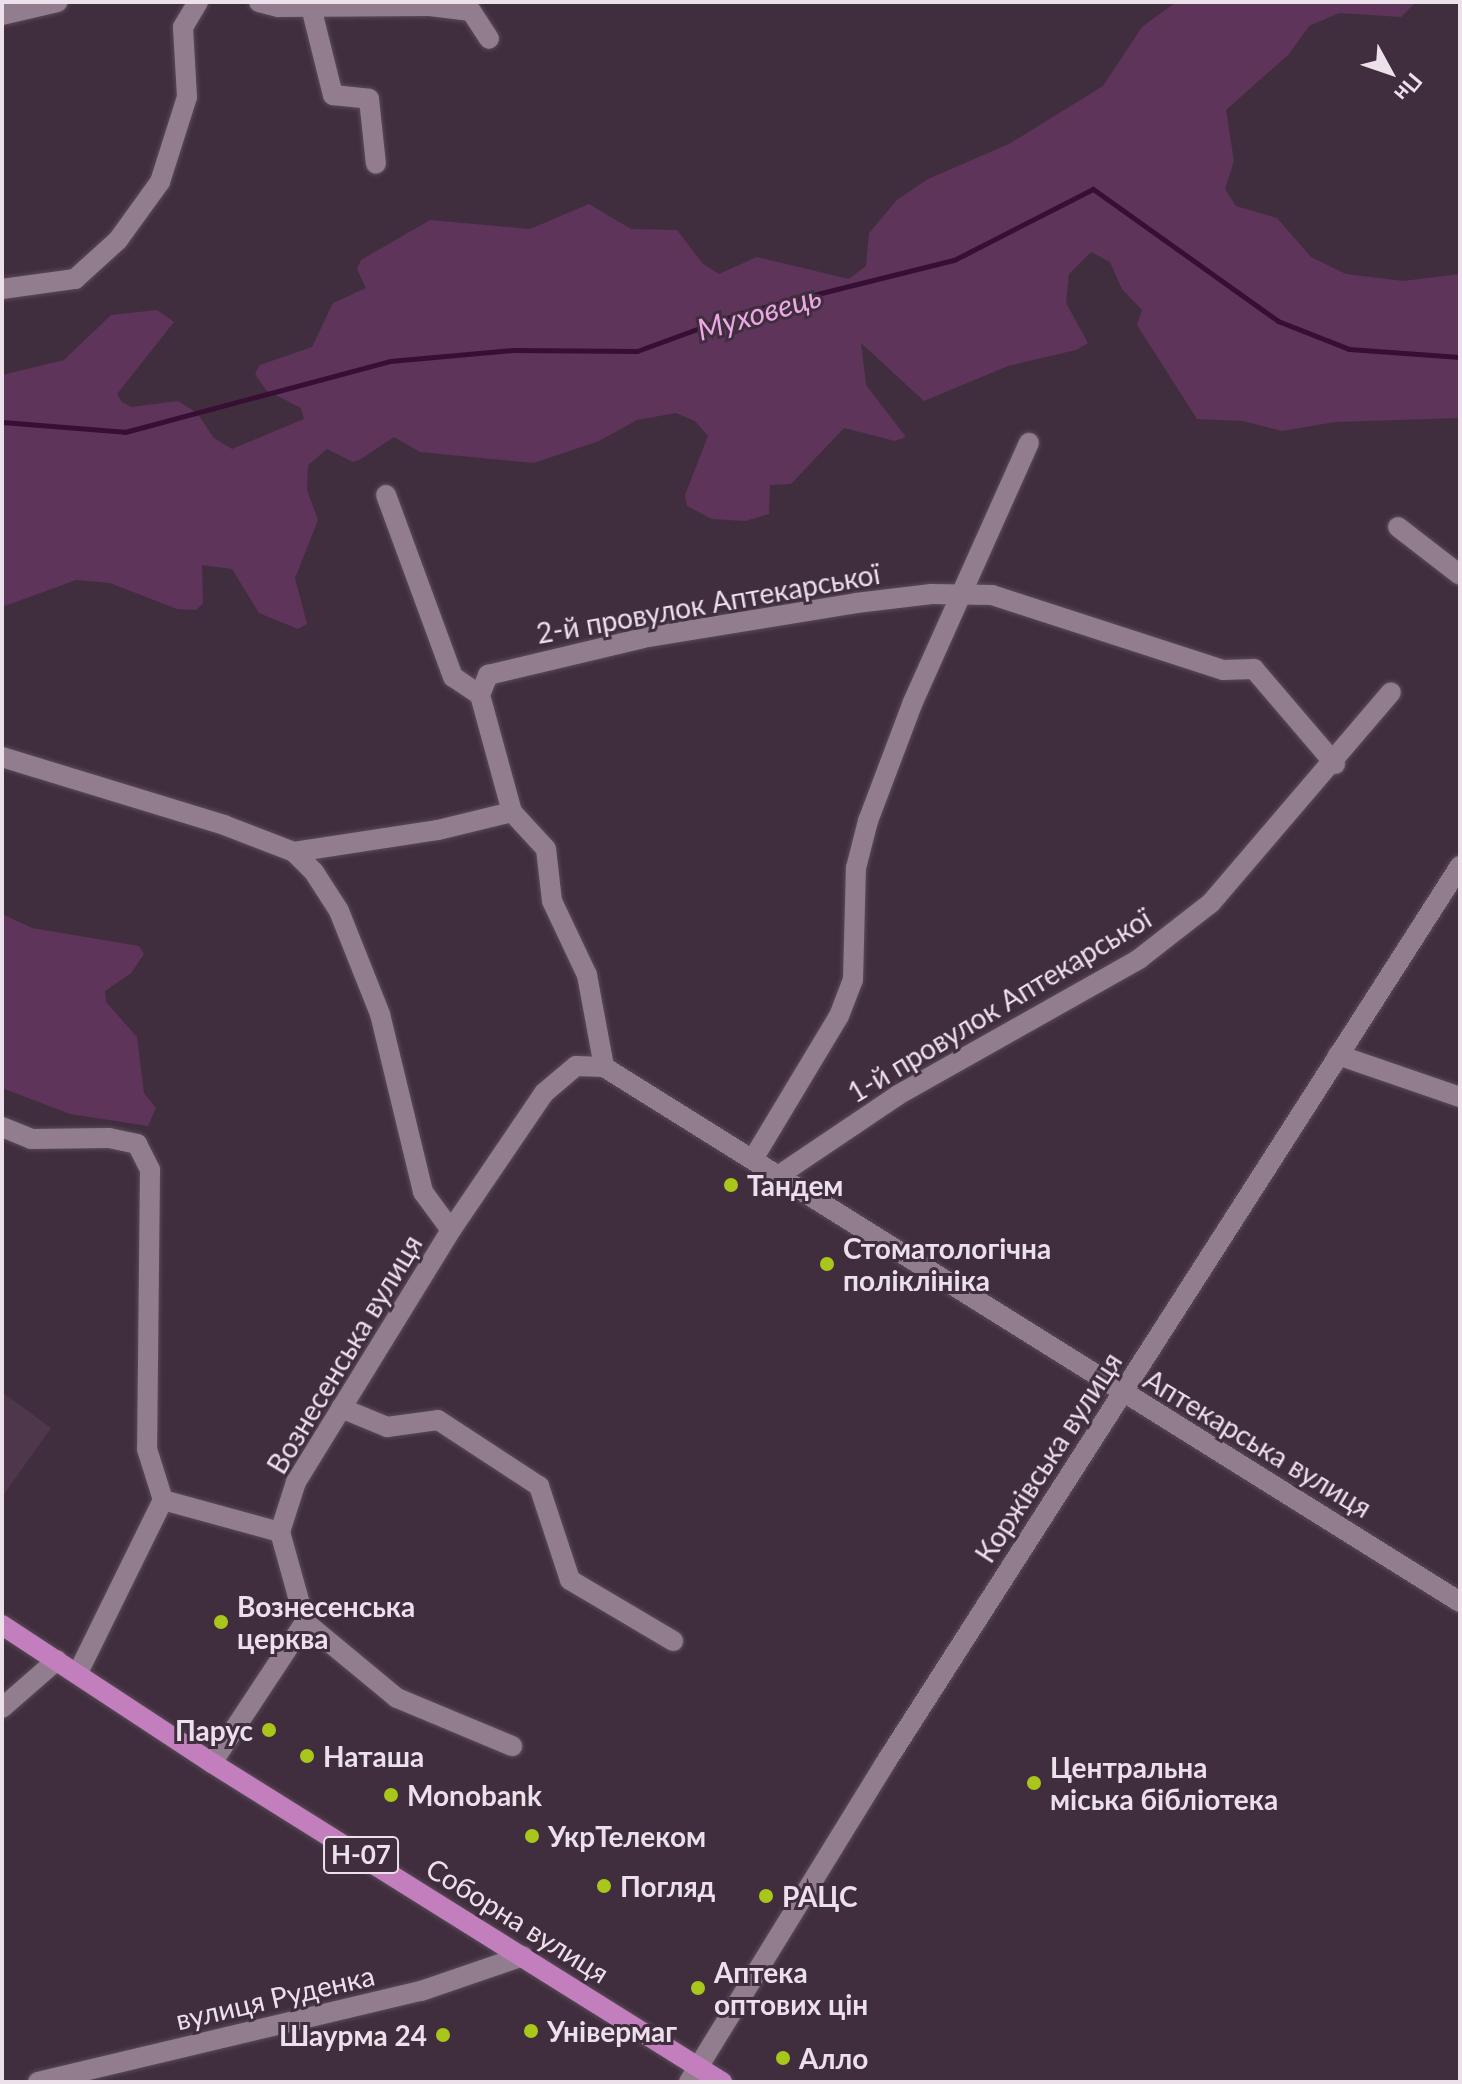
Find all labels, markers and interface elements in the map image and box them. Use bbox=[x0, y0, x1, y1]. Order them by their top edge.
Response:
north arrow bbox=[1350, 32, 1430, 112]
text: Пн bbox=[1389, 68, 1428, 107]
water label: Муховець bbox=[693, 277, 825, 347]
street label: 2-й провулок Аптекарської bbox=[534, 556, 882, 650]
street label: 1-й провулок Аптекарської bbox=[841, 901, 1157, 1109]
place label: Тандем bbox=[747, 1168, 843, 1202]
marker: Тандем bbox=[722, 1176, 740, 1194]
street label: Вознесенська вулиця bbox=[259, 1229, 429, 1479]
place label: Стоматологічна поліклініка bbox=[843, 1231, 1051, 1297]
marker: Стоматологічна поліклініка bbox=[818, 1255, 836, 1273]
street label: Коржівська вулиця bbox=[968, 1346, 1128, 1568]
street label: Аптекарська вулиця bbox=[1138, 1362, 1378, 1524]
place label: Вознесенська церква bbox=[237, 1589, 415, 1655]
marker: Вознесенська церква bbox=[212, 1613, 230, 1631]
place label: Парус bbox=[175, 1713, 253, 1747]
marker: Парус bbox=[260, 1721, 278, 1739]
place label: Наташа bbox=[323, 1739, 424, 1773]
marker: Наташа bbox=[298, 1747, 316, 1765]
place label: Центральна міська бібліотека bbox=[1050, 1750, 1278, 1816]
marker: Центральна міська бібліотека bbox=[1025, 1774, 1043, 1792]
place label: Monobank bbox=[407, 1778, 542, 1812]
marker: Monobank bbox=[382, 1786, 400, 1804]
place label: УкрТелеком bbox=[548, 1819, 706, 1853]
marker: УкрТелеком bbox=[523, 1827, 541, 1845]
road number: Н-07 bbox=[323, 1833, 399, 1877]
street label: Соборна вулиця bbox=[420, 1850, 616, 1990]
place label: Погляд bbox=[620, 1869, 715, 1903]
marker: Погляд bbox=[595, 1877, 613, 1895]
place label: РАЦС bbox=[782, 1879, 858, 1913]
marker: РАЦС bbox=[757, 1887, 775, 1905]
place label: Аптека оптових цін bbox=[714, 1955, 868, 2021]
street label: вулиця Руденка bbox=[172, 1958, 378, 2036]
marker: Аптека оптових цін bbox=[689, 1979, 707, 1997]
place label: Універмаг bbox=[547, 2014, 677, 2048]
place label: Шаурма 24 bbox=[279, 2018, 427, 2052]
marker: Універмаг bbox=[522, 2022, 540, 2040]
marker: Шаурма 24 bbox=[434, 2026, 452, 2044]
place label: Алло bbox=[799, 2041, 868, 2075]
marker: Алло bbox=[774, 2049, 792, 2067]

